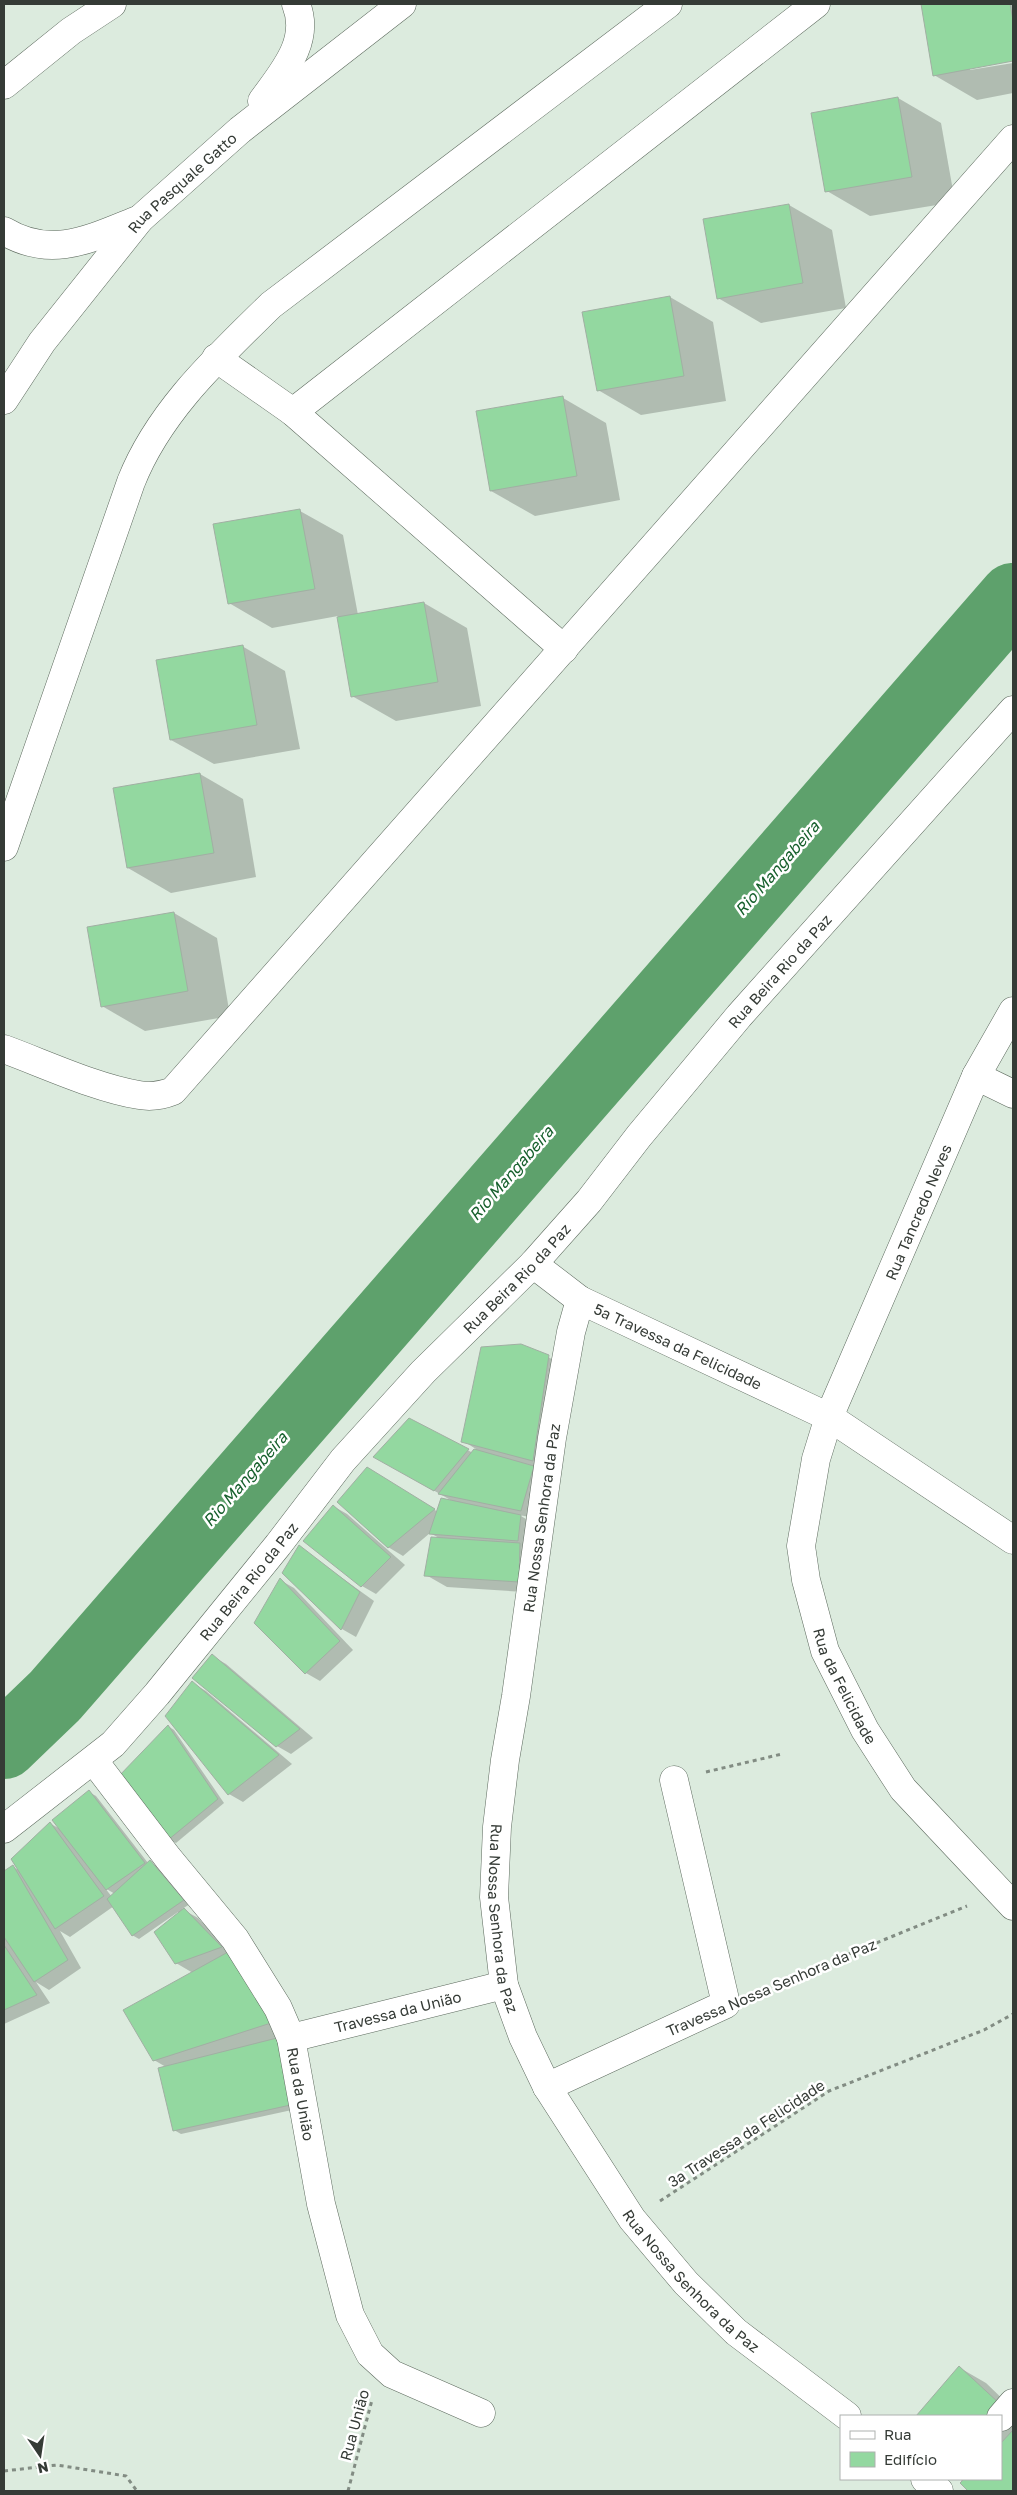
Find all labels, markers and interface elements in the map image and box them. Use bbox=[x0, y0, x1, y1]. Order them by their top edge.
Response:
street label: Rua Pasquale Gatto bbox=[124, 129, 240, 236]
water label: Rio Mangabeira bbox=[730, 816, 824, 919]
street label: Rua Beira Rio da Paz bbox=[724, 910, 835, 1031]
water label: Rio Mangabeira bbox=[464, 1121, 558, 1224]
street label: Rua Tancredo Neves bbox=[881, 1141, 955, 1283]
street label: Rua Beira Rio da Paz bbox=[459, 1219, 574, 1337]
street label: 5ª Travessa da Felicidade bbox=[591, 1299, 765, 1393]
street label: Rua Nossa Senhora da Paz bbox=[519, 1422, 563, 1614]
water label: Rio Mangabeira bbox=[198, 1427, 292, 1530]
street label: Rua Beira Rio da Paz bbox=[195, 1518, 301, 1644]
street label: Rua da Felicidade bbox=[810, 1626, 881, 1747]
street label: Rua Nossa Senhora da Paz bbox=[485, 1823, 523, 2016]
street label: Travessa Nossa Senhora da Paz bbox=[663, 1934, 879, 2039]
street label: Travessa da União bbox=[332, 1987, 463, 2036]
street label: Rua da União bbox=[284, 2046, 318, 2142]
street label: 3ª Travessa da Felicidade bbox=[664, 2075, 828, 2190]
street label: Rua Nossa Senhora da Paz bbox=[619, 2206, 764, 2356]
street label: Rua União bbox=[336, 2387, 372, 2463]
legend bbox=[840, 2415, 1002, 2480]
text: Rua bbox=[884, 2425, 911, 2443]
north arrow bbox=[15, 2430, 65, 2480]
text: Edifício bbox=[884, 2450, 937, 2468]
text: N bbox=[36, 2459, 50, 2478]

